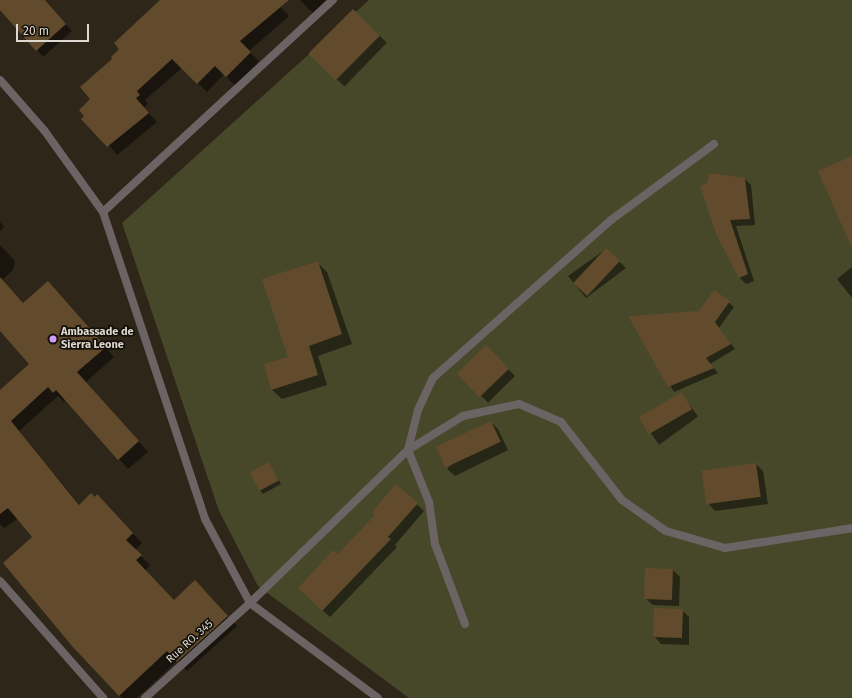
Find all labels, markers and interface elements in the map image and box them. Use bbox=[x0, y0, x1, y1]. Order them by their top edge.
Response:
scale bar bbox=[18, 16, 91, 42]
text: 20 m bbox=[23, 24, 49, 38]
place label: Ambassade de Sierra Leone bbox=[61, 326, 134, 352]
marker: Ambassade de Sierra Leone bbox=[48, 334, 58, 344]
street label: Rue RO. 345 bbox=[164, 618, 216, 666]

